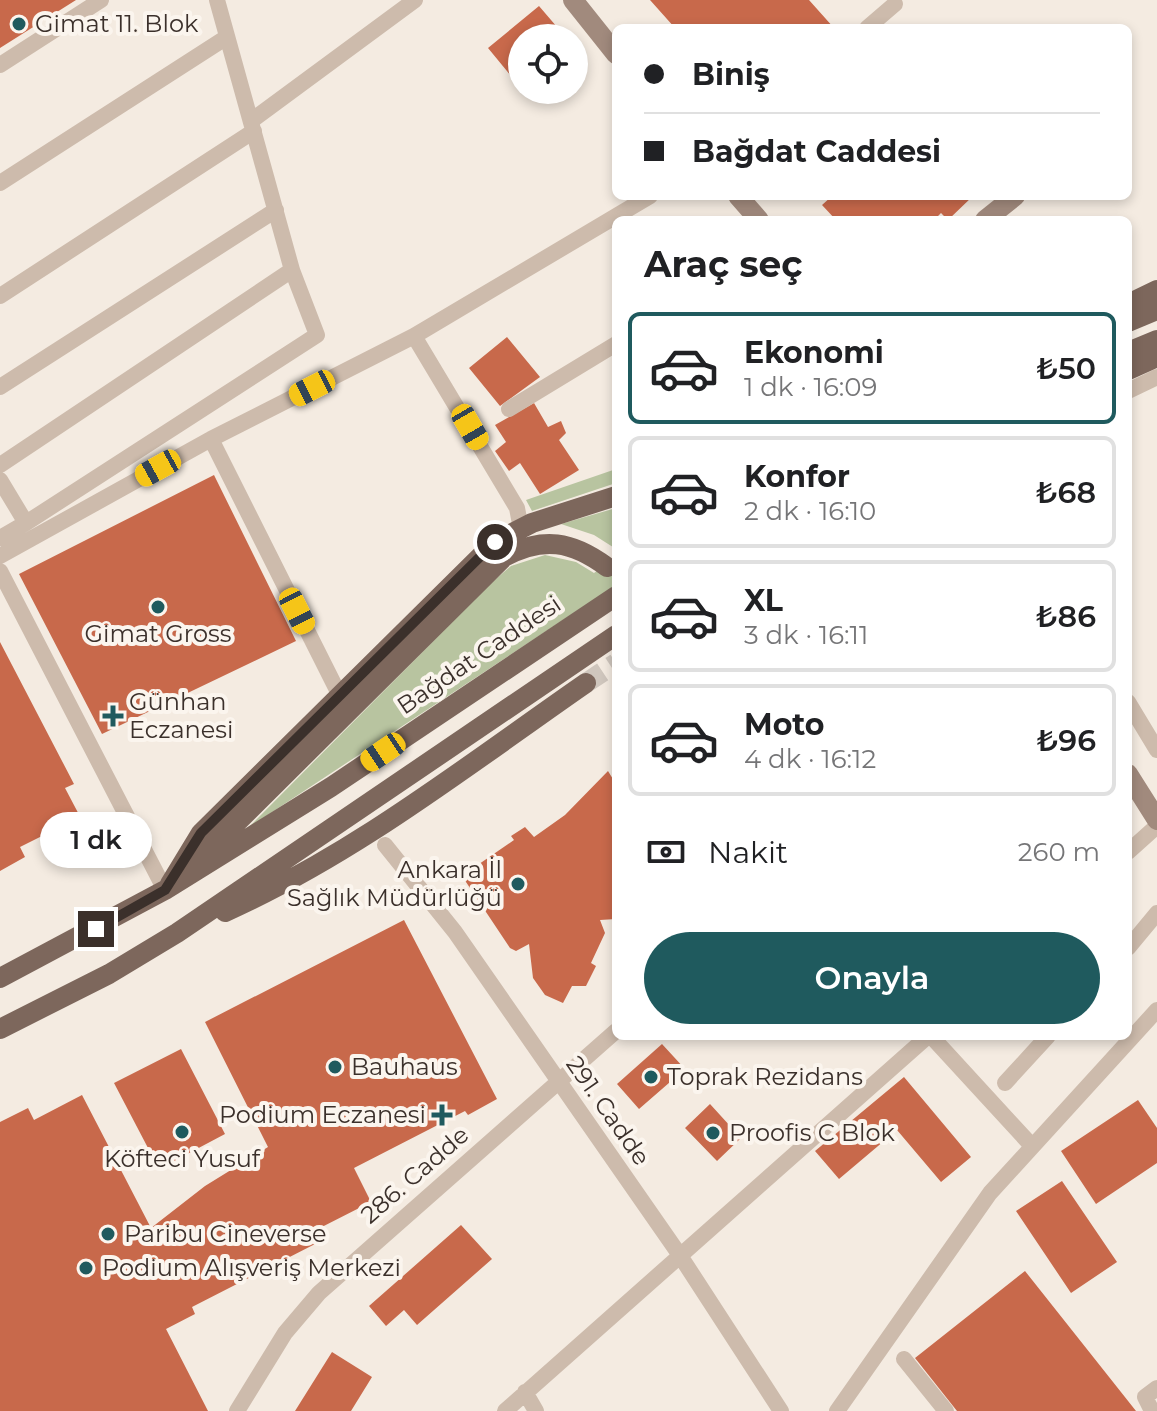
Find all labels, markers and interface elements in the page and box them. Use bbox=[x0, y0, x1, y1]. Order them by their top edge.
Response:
place label: Gimat 11. Blok bbox=[35, 9, 199, 38]
marker: Gimat 11. Blok bbox=[10, 15, 28, 33]
map controls bbox=[508, 24, 588, 104]
button: locate bbox=[508, 24, 588, 104]
text: Biniş bbox=[692, 56, 770, 93]
text: Bağdat Caddesi bbox=[692, 133, 941, 170]
text: Araç seç bbox=[644, 242, 803, 286]
icon: car bbox=[648, 332, 720, 404]
text: Ekonomi bbox=[744, 334, 884, 371]
text: ₺50 bbox=[1036, 350, 1096, 387]
car bbox=[285, 366, 339, 410]
text: 1 dk · 16:09 bbox=[744, 371, 877, 403]
car bbox=[448, 400, 492, 454]
car bbox=[131, 446, 185, 490]
icon: car bbox=[648, 456, 720, 528]
text: Konfor bbox=[744, 458, 850, 495]
text: ₺68 bbox=[1036, 474, 1096, 511]
text: 2 dk · 16:10 bbox=[744, 495, 876, 527]
route start bbox=[477, 524, 513, 560]
icon: car bbox=[648, 580, 720, 652]
text: XL bbox=[744, 582, 783, 619]
car bbox=[275, 584, 319, 638]
street label: Bağdat Caddesi bbox=[391, 589, 566, 720]
marker: Gimat Gross bbox=[149, 598, 167, 616]
text: ₺86 bbox=[1036, 598, 1096, 635]
place label: Gimat Gross bbox=[84, 619, 232, 648]
text: 3 dk · 16:11 bbox=[744, 619, 868, 651]
place label: Günhan Eczanesi bbox=[129, 687, 234, 744]
icon: car bbox=[648, 704, 720, 776]
text: Moto bbox=[744, 706, 825, 743]
marker: Günhan Eczanesi bbox=[104, 707, 122, 725]
text: ₺96 bbox=[1036, 722, 1096, 759]
car bbox=[356, 729, 410, 775]
text: 4 dk · 16:12 bbox=[744, 743, 876, 775]
callout: 1 dk bbox=[40, 813, 152, 869]
text: 1 dk bbox=[70, 824, 122, 856]
icon: cash bbox=[644, 830, 688, 874]
text: Nakit bbox=[708, 834, 788, 871]
text: 260 m bbox=[1018, 836, 1100, 868]
place label: Ankara İl Sağlık Müdürlüğü bbox=[287, 855, 502, 912]
marker: Ankara İl Sağlık Müdürlüğü bbox=[509, 875, 527, 893]
route end bbox=[78, 911, 114, 947]
button: Onayla bbox=[644, 932, 1100, 1024]
street label: 291. Cadde bbox=[560, 1051, 657, 1171]
place label: Bauhaus bbox=[351, 1052, 458, 1081]
marker: Bauhaus bbox=[326, 1058, 344, 1076]
place label: Toprak Rezidans bbox=[667, 1062, 863, 1091]
marker: Toprak Rezidans bbox=[642, 1068, 660, 1086]
place label: Podium Eczanesi bbox=[219, 1100, 426, 1129]
marker: Podium Eczanesi bbox=[433, 1106, 451, 1124]
place label: Proofis C Blok bbox=[729, 1118, 896, 1147]
street label: 286. Cadde bbox=[355, 1120, 474, 1229]
marker: Köfteci Yusuf bbox=[173, 1123, 191, 1141]
marker: Proofis C Blok bbox=[704, 1124, 722, 1142]
place label: Köfteci Yusuf bbox=[104, 1144, 261, 1173]
place label: Paribu Cineverse bbox=[124, 1219, 327, 1248]
marker: Paribu Cineverse bbox=[99, 1225, 117, 1243]
place label: Podium Alışveriş Merkezi bbox=[102, 1253, 401, 1282]
marker: Podium Alışveriş Merkezi bbox=[77, 1259, 95, 1277]

